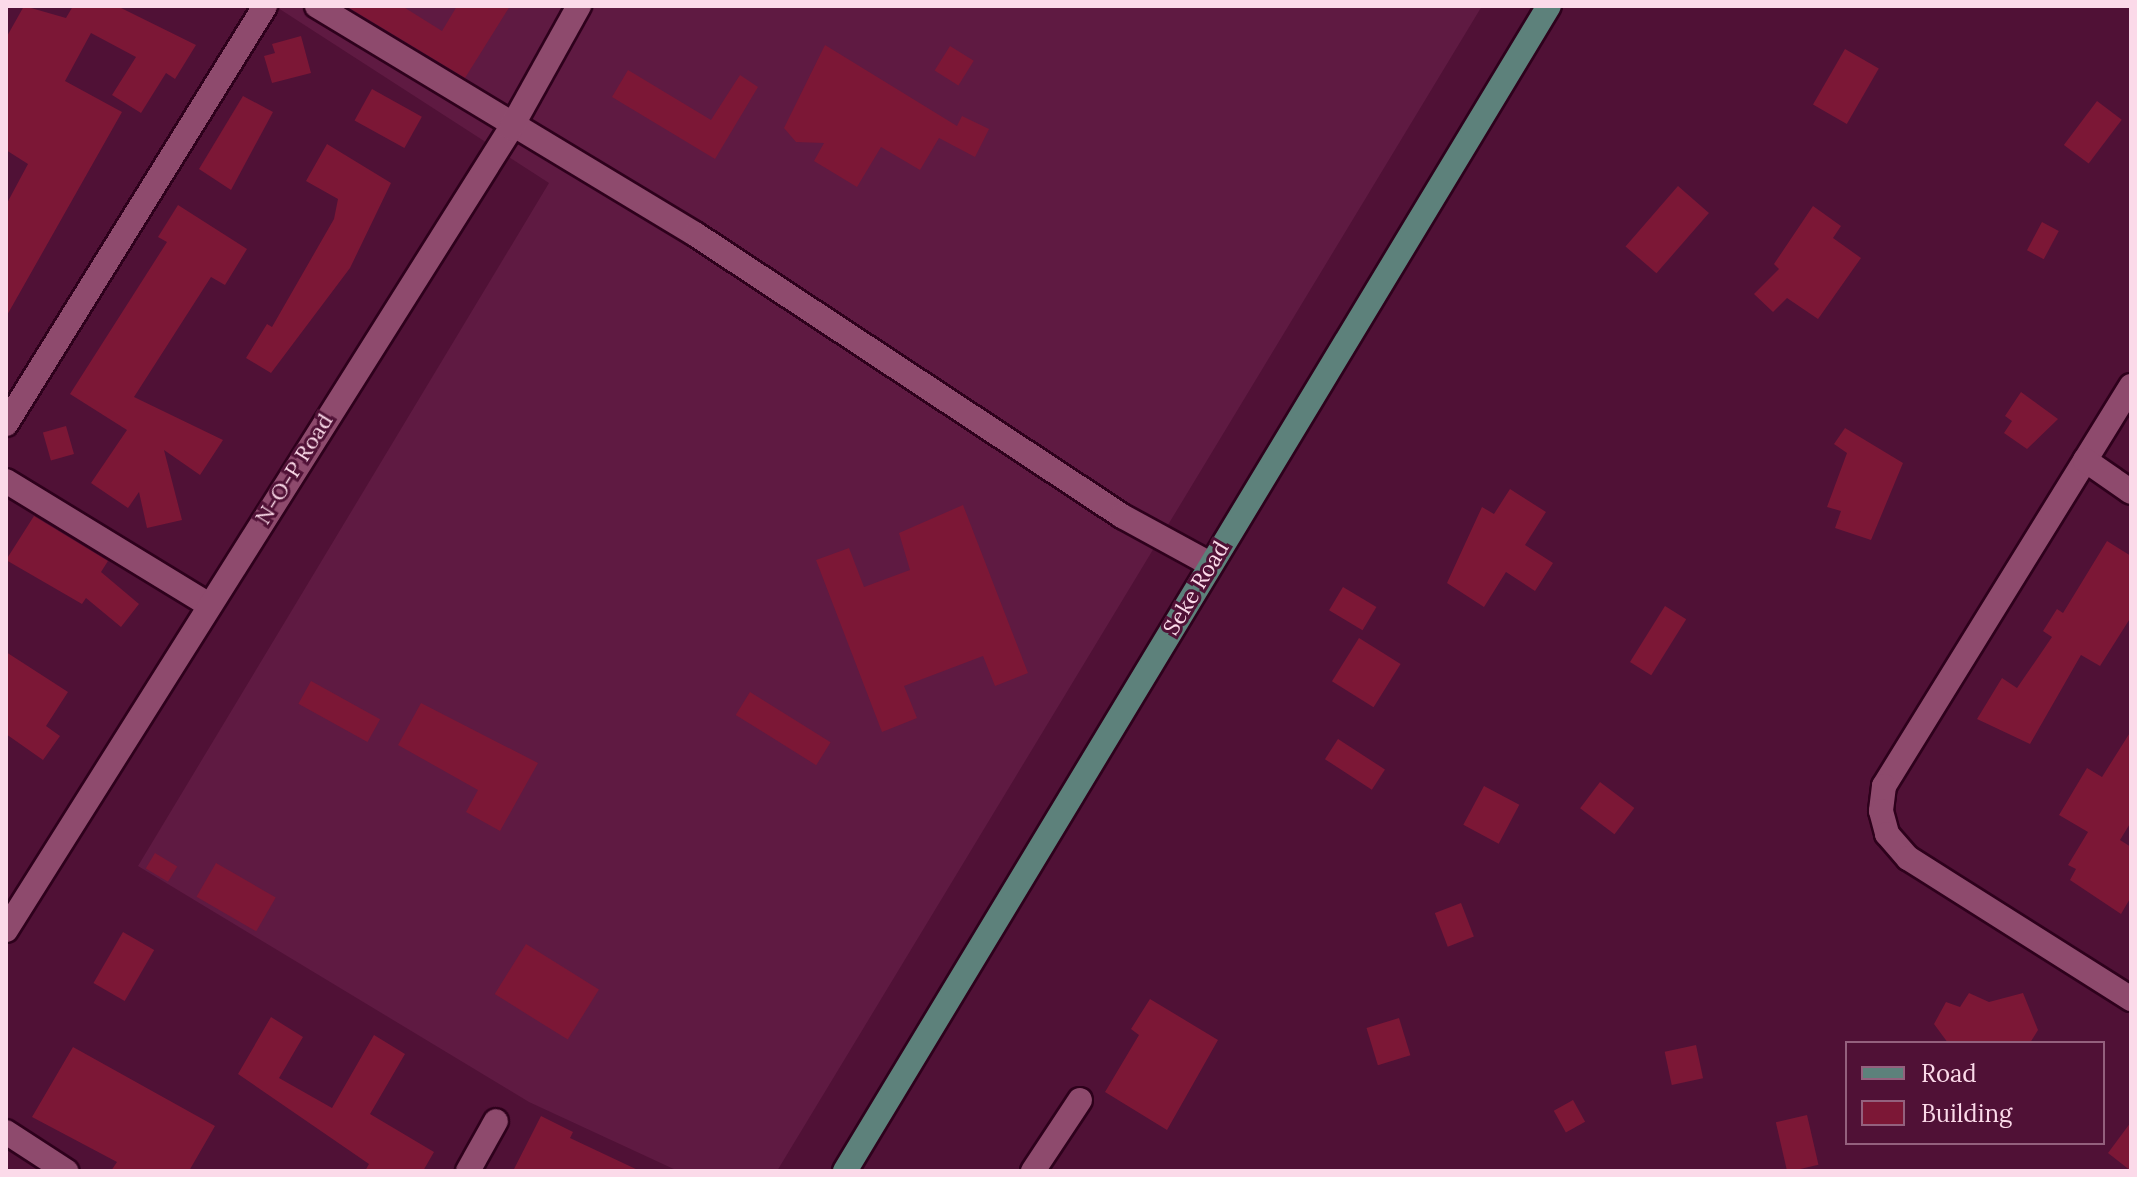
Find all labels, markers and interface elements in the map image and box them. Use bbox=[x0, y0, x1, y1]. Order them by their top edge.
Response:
street label: N-O-P Road bbox=[250, 409, 338, 529]
street label: Seke Road bbox=[1158, 536, 1234, 640]
legend bbox=[1845, 1041, 2105, 1145]
text: Road bbox=[1921, 1058, 1977, 1089]
text: Building bbox=[1921, 1098, 2012, 1129]

